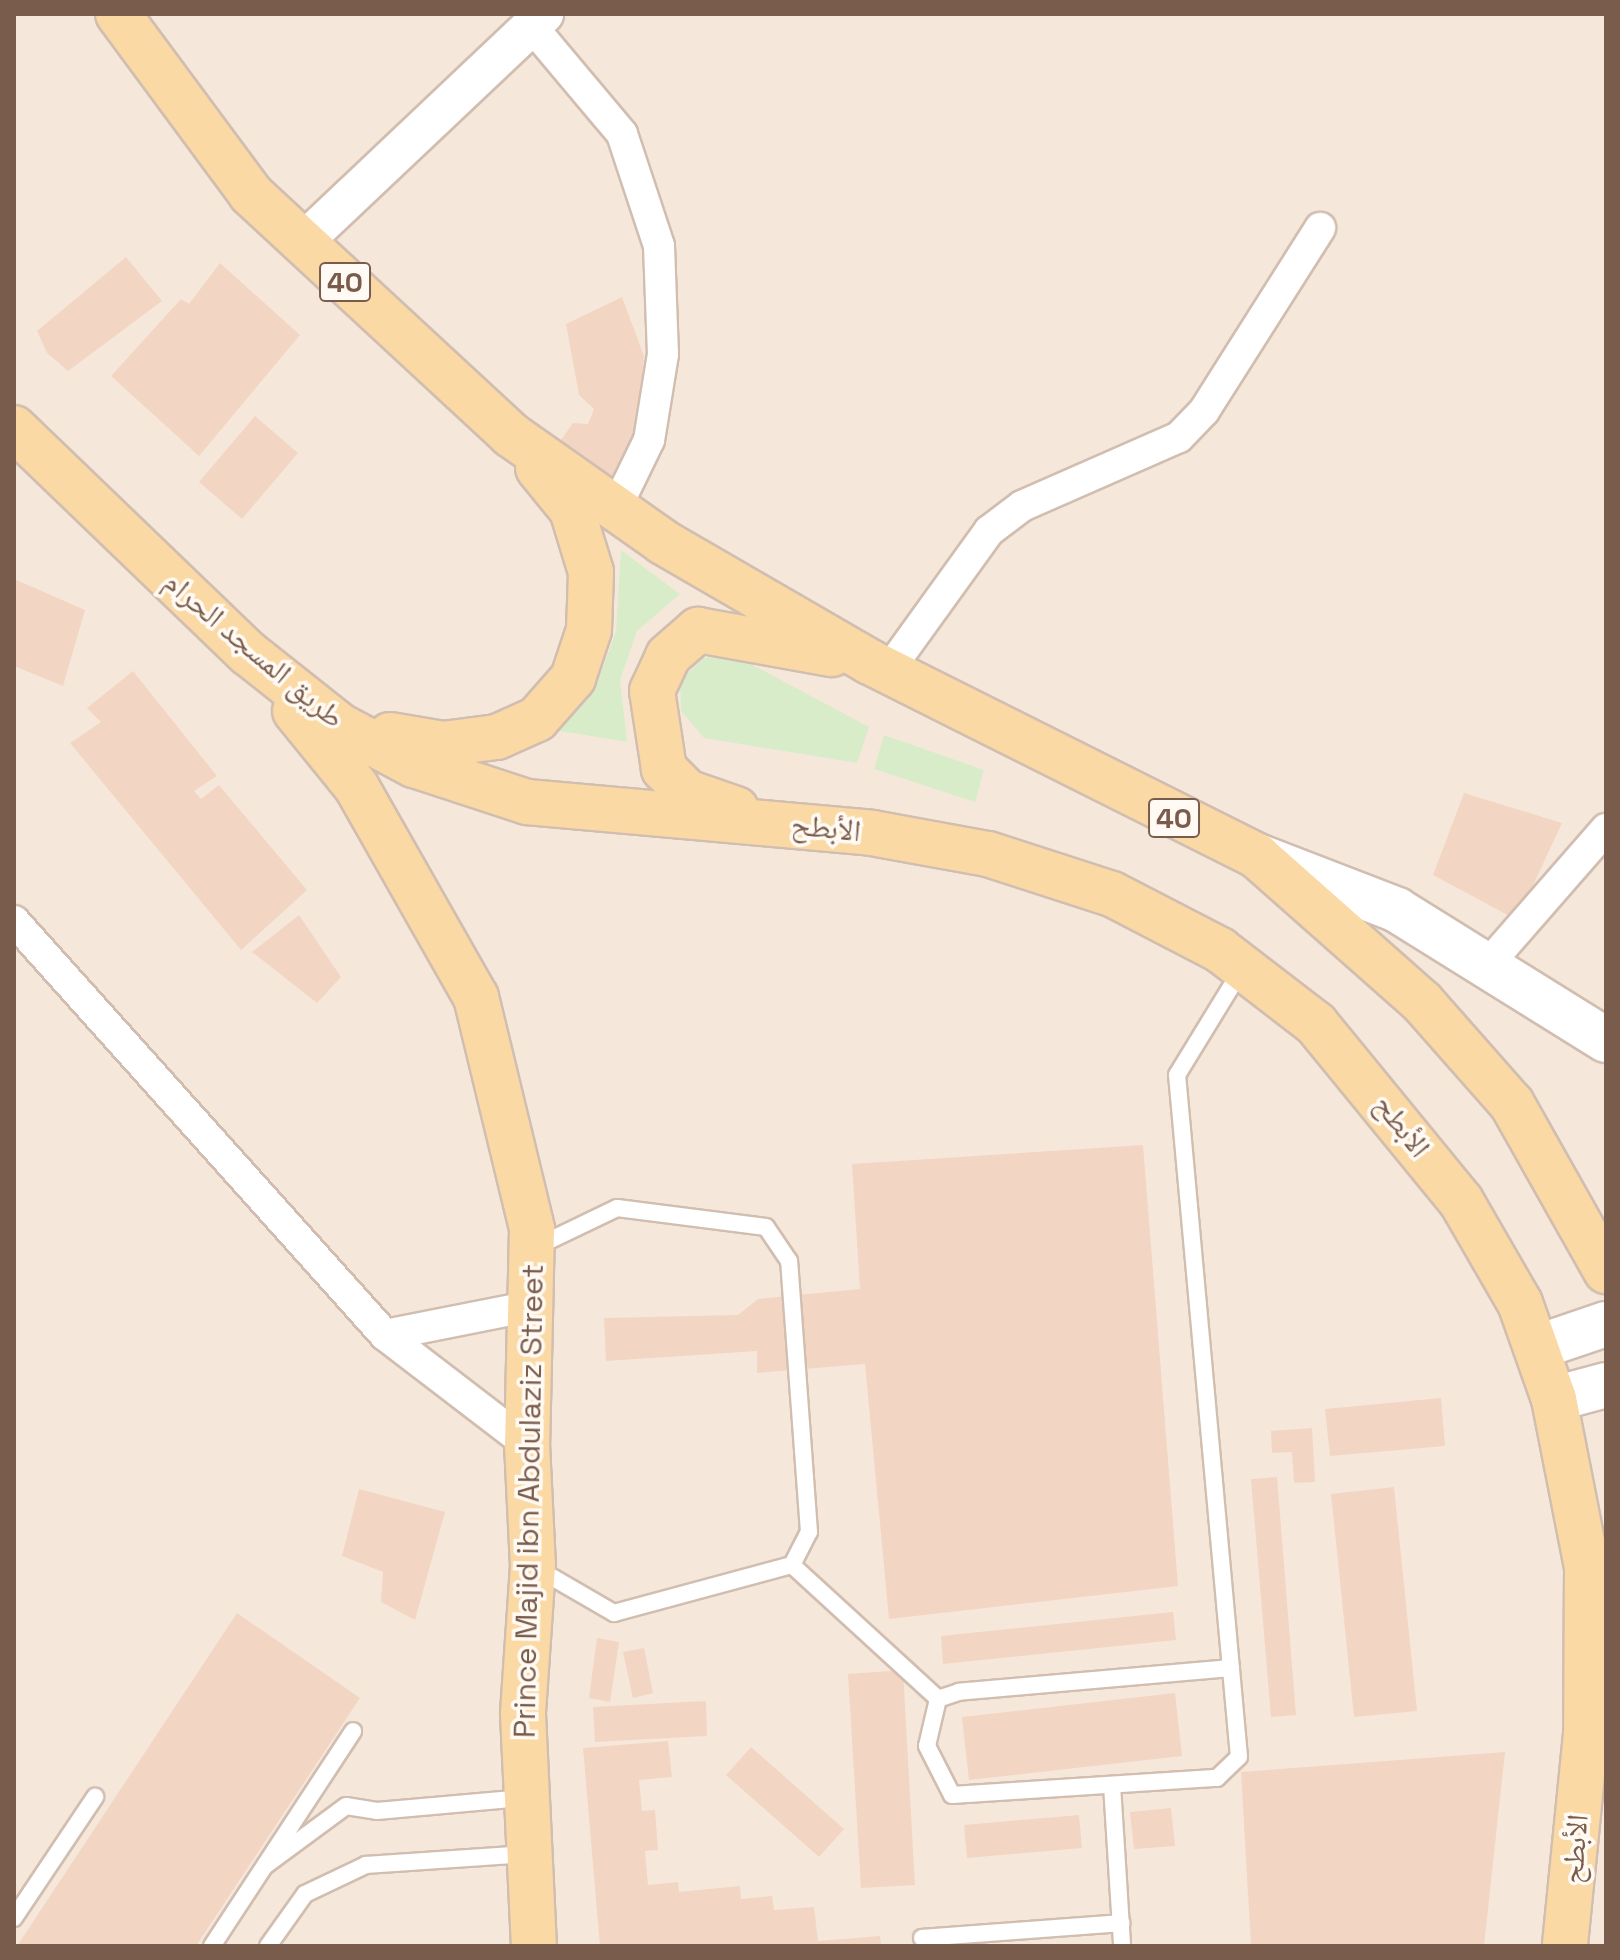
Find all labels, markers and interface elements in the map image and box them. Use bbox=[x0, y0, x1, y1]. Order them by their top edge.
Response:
road number: 40 bbox=[319, 258, 371, 306]
street label: طريق المسجد الحرام bbox=[157, 564, 351, 736]
road number: 40 bbox=[1148, 794, 1200, 842]
street label: الأبطح bbox=[789, 806, 863, 850]
street label: الأبطح bbox=[1366, 1087, 1438, 1165]
street label: Prince Majid ibn Abdulaziz Street bbox=[507, 1263, 551, 1739]
street label: الأبطح bbox=[1554, 1813, 1596, 1885]

